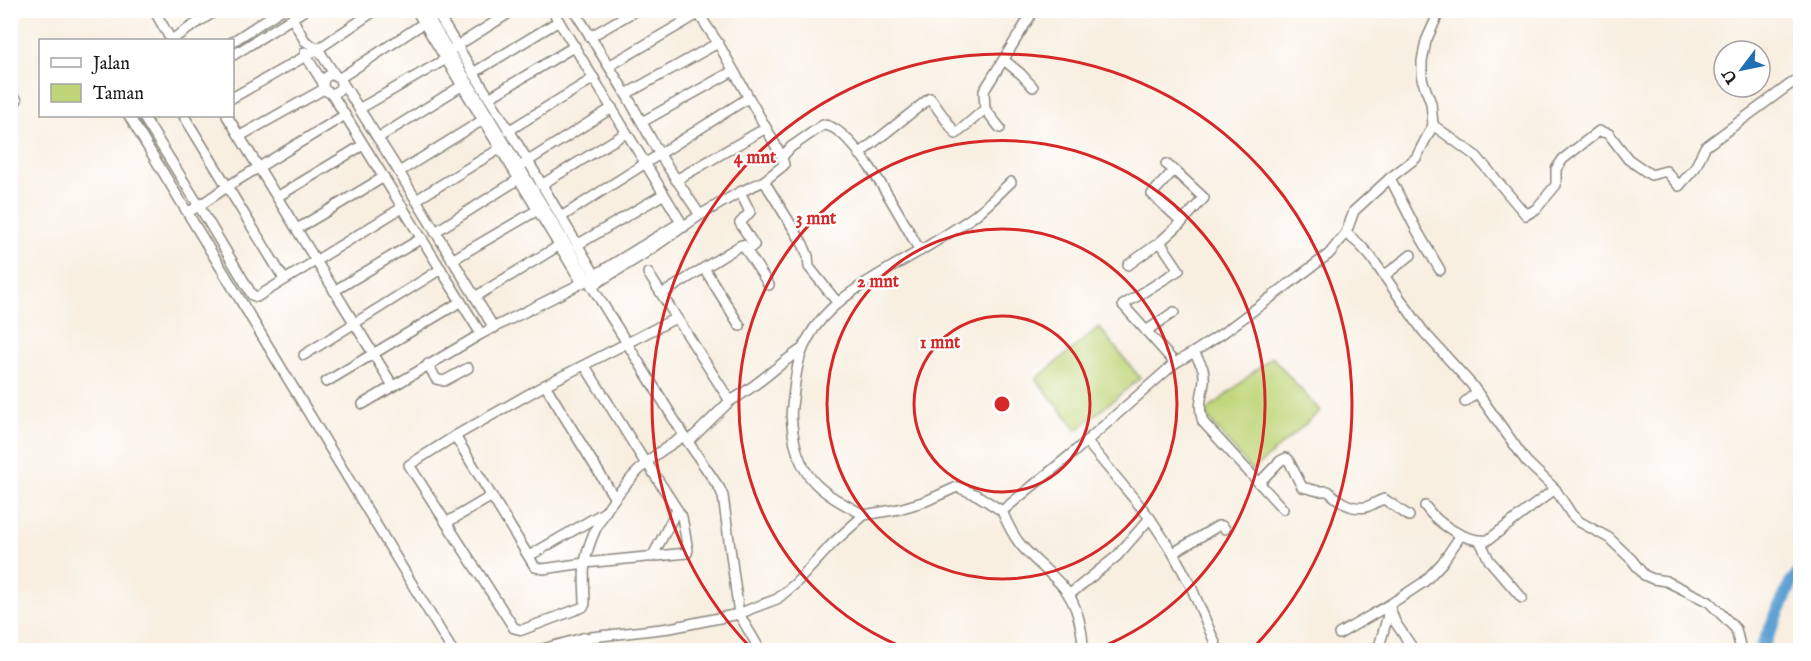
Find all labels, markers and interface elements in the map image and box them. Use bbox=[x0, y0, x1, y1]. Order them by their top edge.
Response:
legend bbox=[39, 39, 234, 117]
north arrow bbox=[1712, 39, 1772, 99]
text: Jalan bbox=[91, 53, 130, 76]
text: U bbox=[1719, 64, 1744, 88]
text: Taman bbox=[93, 83, 144, 106]
text: 4 mnt bbox=[734, 147, 777, 170]
text: 3 mnt bbox=[796, 208, 837, 231]
text: 2 mnt bbox=[857, 271, 900, 294]
text: 1 mnt bbox=[920, 332, 961, 355]
centre of rings bbox=[992, 394, 1012, 414]

